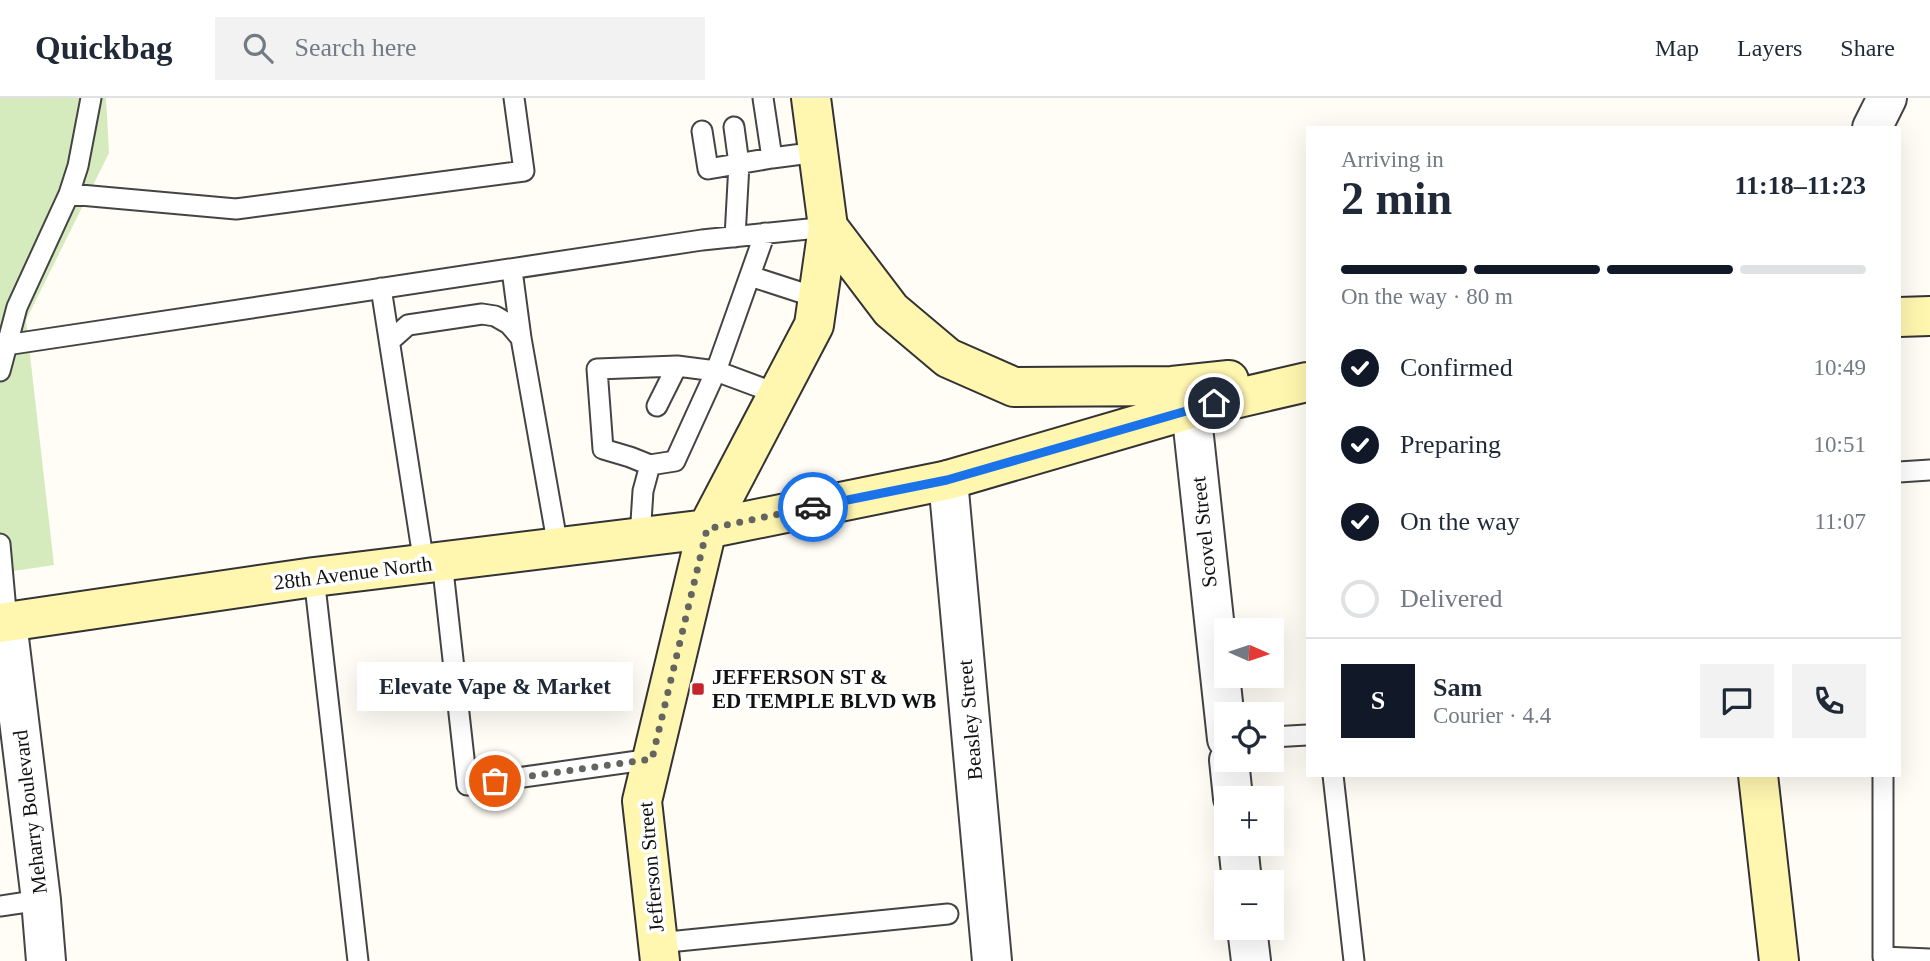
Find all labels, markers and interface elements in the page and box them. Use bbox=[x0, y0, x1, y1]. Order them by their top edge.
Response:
search box bbox=[215, 17, 705, 80]
icon: search bbox=[239, 29, 277, 67]
text: Quickbag bbox=[35, 30, 173, 66]
text: Search here bbox=[295, 33, 417, 62]
text: Map bbox=[1655, 35, 1699, 61]
text: Layers bbox=[1737, 35, 1802, 61]
text: Share bbox=[1840, 35, 1895, 61]
text: Arriving in bbox=[1341, 147, 1444, 172]
text: 11:18–11:23 bbox=[1735, 171, 1866, 200]
text: 2 min bbox=[1341, 173, 1452, 224]
text: On the way · 80 m bbox=[1341, 284, 1513, 309]
icon: check bbox=[1341, 349, 1379, 387]
text: Confirmed bbox=[1400, 353, 1513, 382]
text: 10:49 bbox=[1814, 355, 1866, 380]
pin bbox=[1184, 373, 1244, 433]
icon: home bbox=[1195, 384, 1233, 422]
icon: check bbox=[1341, 426, 1379, 464]
text: Preparing bbox=[1400, 430, 1501, 459]
text: 10:51 bbox=[1814, 432, 1866, 457]
courier bbox=[778, 472, 848, 542]
street label: Scovel Street bbox=[1186, 475, 1222, 589]
icon: car bbox=[794, 488, 832, 526]
icon: check bbox=[1341, 503, 1379, 541]
text: On the way bbox=[1400, 507, 1520, 536]
text: 11:07 bbox=[1814, 509, 1866, 534]
street label: 28th Avenue North bbox=[272, 551, 434, 595]
text: Delivered bbox=[1400, 584, 1503, 613]
north arrow bbox=[1214, 618, 1284, 688]
map controls bbox=[1214, 618, 1284, 940]
street label: Beasley Street bbox=[953, 659, 987, 781]
callout: Elevate Vape & Market bbox=[357, 662, 633, 711]
button: chat bbox=[1700, 664, 1774, 738]
button: phone bbox=[1792, 664, 1866, 738]
place label: JEFFERSON ST & ED TEMPLE BLVD WB bbox=[712, 665, 936, 713]
text: Sam bbox=[1433, 673, 1482, 702]
text: Elevate Vape & Market bbox=[379, 674, 611, 699]
marker: JEFFERSON ST & ED TEMPLE BLVD WB bbox=[690, 681, 706, 697]
text: S bbox=[1371, 686, 1385, 715]
button: locate bbox=[1214, 702, 1284, 772]
text: Courier · 4.4 bbox=[1433, 703, 1551, 728]
street label: Meharry Boulevard bbox=[8, 728, 52, 895]
pin bbox=[465, 751, 525, 811]
icon: bag bbox=[476, 762, 514, 800]
button: + bbox=[1214, 786, 1284, 856]
street label: Jefferson Street bbox=[633, 801, 669, 933]
button: − bbox=[1214, 870, 1284, 940]

